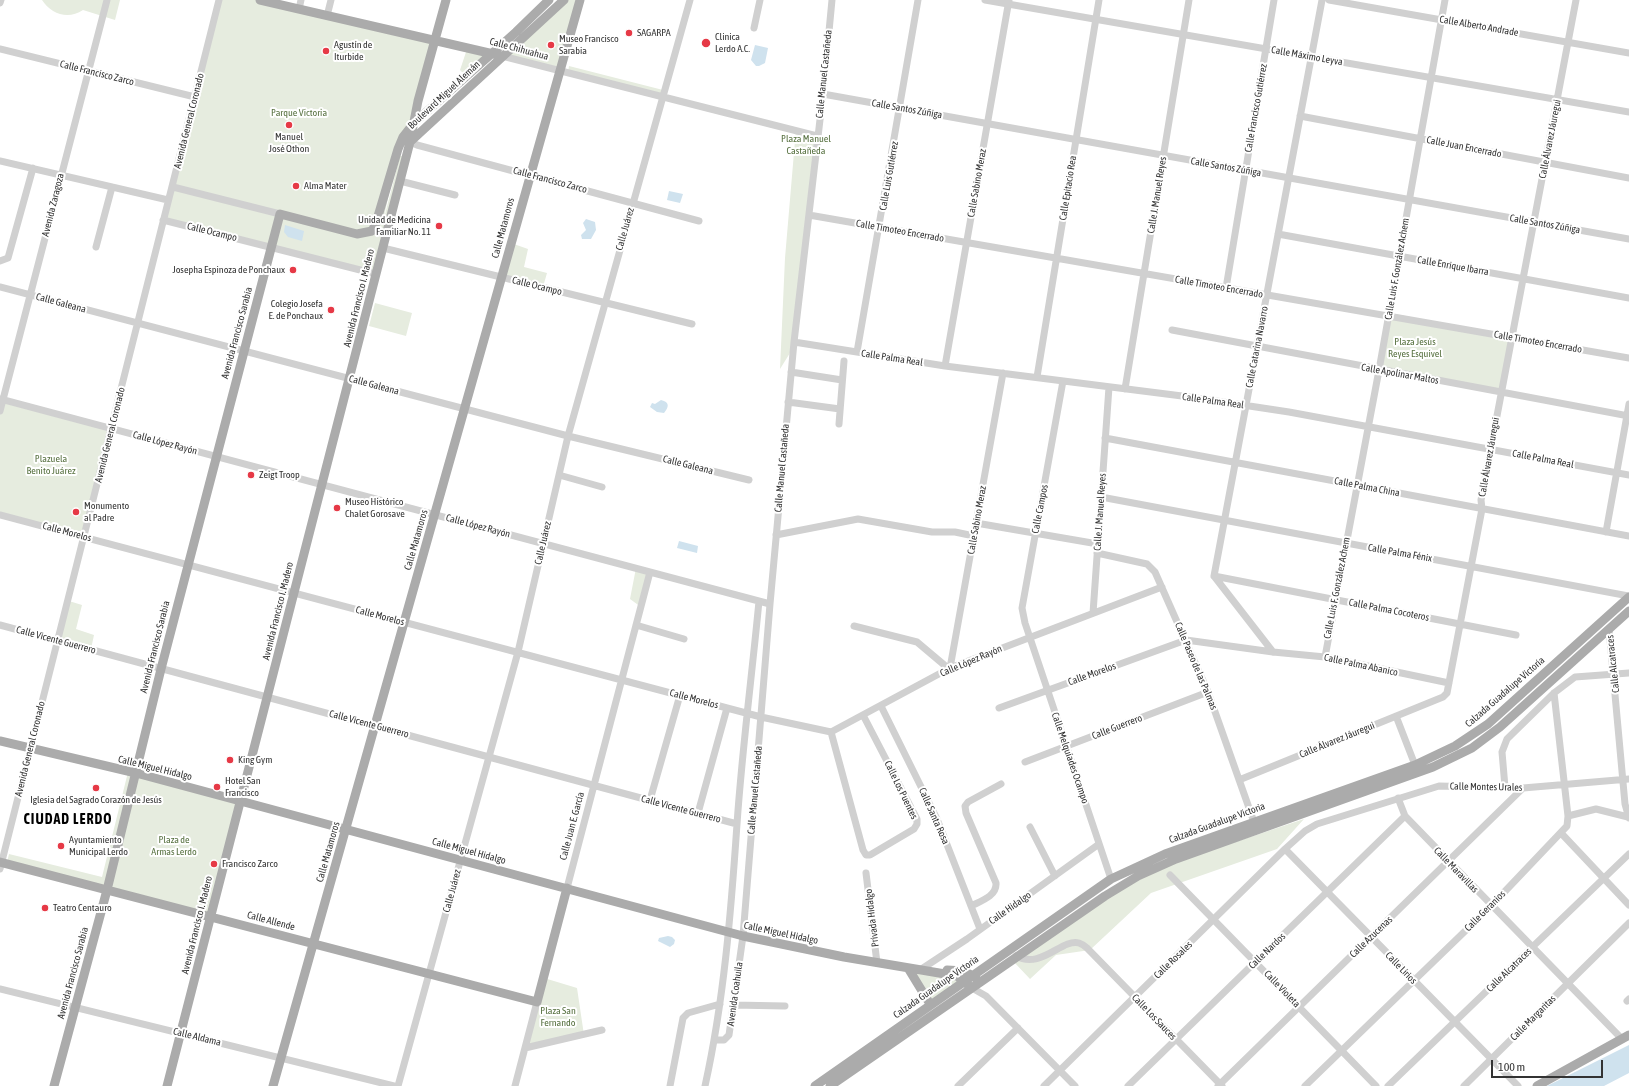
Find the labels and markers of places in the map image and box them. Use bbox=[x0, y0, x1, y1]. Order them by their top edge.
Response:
place label: SAGARPA bbox=[637, 27, 671, 39]
marker: SAGARPA bbox=[624, 28, 634, 38]
place label: Clinica Lerdo A.C. bbox=[715, 31, 750, 54]
place label: Museo Francisco Sarabia bbox=[559, 33, 619, 56]
marker: Clinica Lerdo A.C. bbox=[700, 37, 712, 49]
place label: Agustín de Iturbide bbox=[334, 39, 372, 62]
marker: Museo Francisco Sarabia bbox=[546, 40, 556, 50]
marker: Agustín de Iturbide bbox=[321, 46, 331, 56]
marker: Manuel José Othon bbox=[284, 120, 294, 130]
place label: Manuel José Othon bbox=[269, 131, 309, 154]
place label: Alma Mater bbox=[304, 180, 346, 192]
marker: Alma Mater bbox=[291, 181, 301, 191]
place label: Unidad de Medicina Familiar No. 11 bbox=[358, 214, 431, 238]
marker: Unidad de Medicina Familiar No. 11 bbox=[434, 221, 444, 231]
place label: Josepha Espinoza de Ponchaux bbox=[172, 264, 285, 276]
marker: Josepha Espinoza de Ponchaux bbox=[288, 265, 298, 275]
place label: Colegio Josefa E. de Ponchaux bbox=[269, 298, 323, 322]
marker: Colegio Josefa E. de Ponchaux bbox=[326, 305, 336, 315]
place label: Zeigt Troop bbox=[259, 469, 300, 481]
marker: Zeigt Troop bbox=[246, 470, 256, 480]
place label: Museo Histórico Chalet Gorosave bbox=[345, 496, 405, 520]
place label: Monumento al Padre bbox=[84, 500, 129, 524]
marker: Museo Histórico Chalet Gorosave bbox=[332, 503, 342, 513]
marker: Monumento al Padre bbox=[71, 507, 81, 517]
place label: King Gym bbox=[238, 754, 272, 766]
marker: King Gym bbox=[225, 755, 235, 765]
place label: Hotel San Francisco bbox=[225, 775, 261, 798]
marker: Hotel San Francisco bbox=[212, 782, 222, 792]
marker: Iglesia del Sagrado Corazón de Jesús bbox=[91, 783, 101, 793]
place label: Iglesia del Sagrado Corazón de Jesús bbox=[30, 794, 162, 806]
place label: Ayuntamiento Municipal Lerdo bbox=[69, 834, 128, 858]
marker: Ayuntamiento Municipal Lerdo bbox=[56, 841, 66, 851]
place label: Francisco Zarco bbox=[222, 858, 278, 870]
marker: Francisco Zarco bbox=[209, 859, 219, 869]
place label: Teatro Centauro bbox=[53, 902, 112, 914]
marker: Teatro Centauro bbox=[40, 903, 50, 913]

